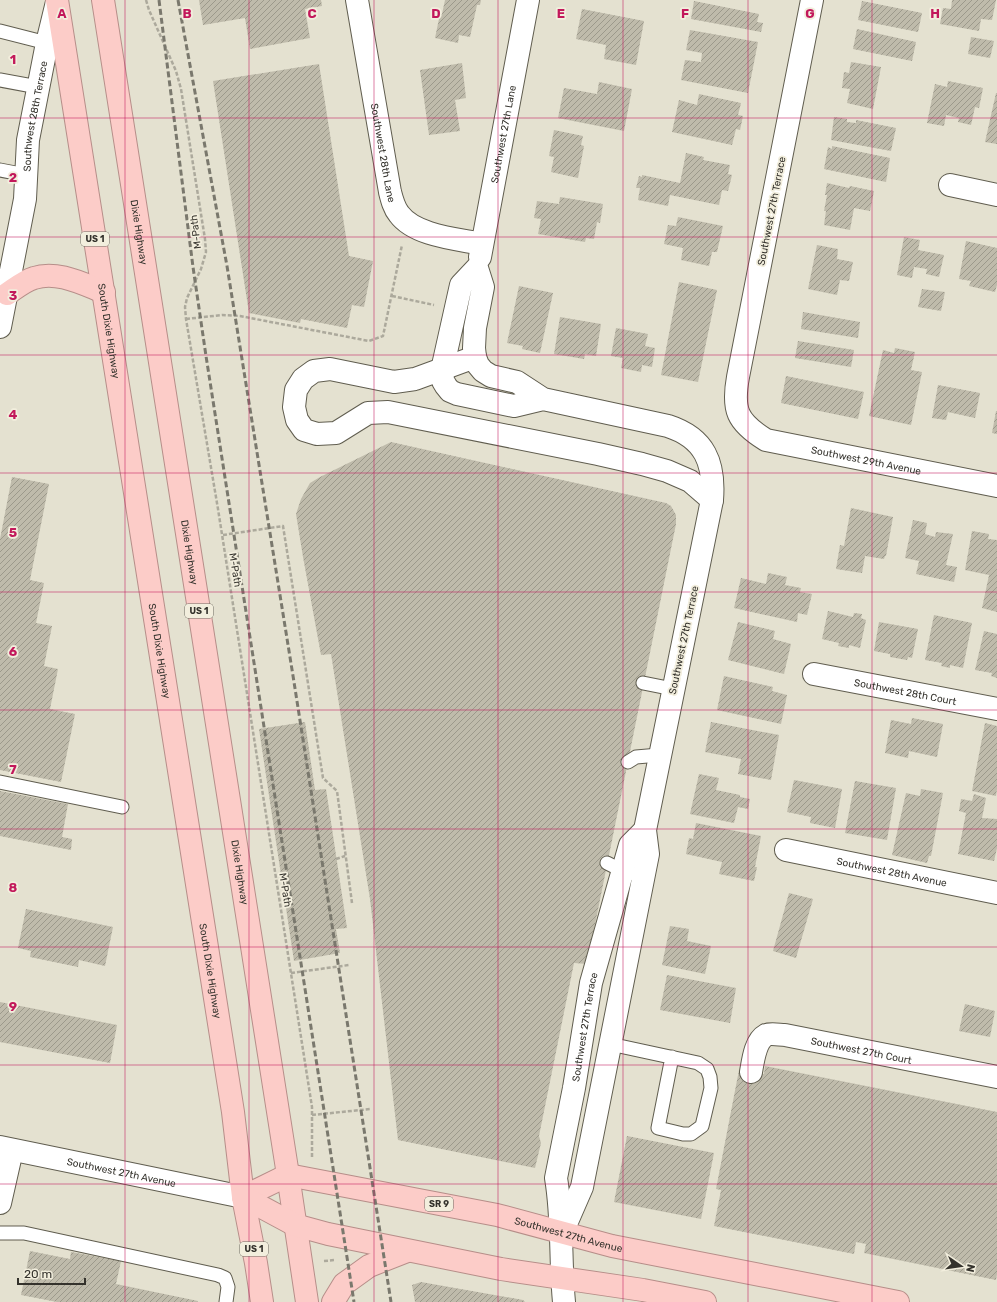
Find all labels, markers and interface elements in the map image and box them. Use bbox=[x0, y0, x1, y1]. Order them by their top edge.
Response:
text: A bbox=[57, 6, 67, 21]
text: B bbox=[182, 6, 192, 21]
text: C bbox=[307, 6, 317, 21]
text: D bbox=[431, 6, 441, 21]
text: E bbox=[557, 6, 565, 21]
text: F bbox=[681, 6, 689, 21]
text: G bbox=[805, 6, 815, 21]
text: H bbox=[930, 6, 940, 21]
text: 1 bbox=[10, 52, 16, 67]
street label: Southwest 28th Terrace bbox=[21, 60, 50, 172]
street label: Southwest 27th Lane bbox=[489, 84, 519, 184]
street label: Southwest 28th Lane bbox=[368, 102, 398, 204]
street label: Southwest 27th Terrace bbox=[756, 155, 789, 267]
text: 2 bbox=[9, 170, 17, 185]
street label: Dixie Highway bbox=[128, 199, 150, 266]
street label: M-Path bbox=[188, 214, 204, 250]
road number: US 1 bbox=[81, 232, 109, 246]
street label: South Dixie Highway bbox=[95, 283, 122, 380]
text: 3 bbox=[9, 288, 18, 303]
text: 4 bbox=[9, 407, 18, 422]
street label: Southwest 29th Avenue bbox=[810, 444, 922, 478]
street label: Dixie Highway bbox=[178, 519, 200, 586]
text: 5 bbox=[9, 525, 17, 540]
street label: M-Path bbox=[226, 552, 244, 588]
street label: Southwest 27th Terrace bbox=[667, 584, 701, 696]
street label: South Dixie Highway bbox=[146, 603, 173, 700]
road number: US 1 bbox=[185, 604, 213, 618]
text: 6 bbox=[9, 644, 18, 659]
street label: Southwest 28th Court bbox=[853, 677, 957, 708]
text: 7 bbox=[9, 762, 17, 777]
street label: Dixie Highway bbox=[228, 839, 250, 906]
street label: Southwest 28th Avenue bbox=[835, 855, 948, 890]
street label: M-Path bbox=[276, 872, 294, 908]
text: 8 bbox=[9, 880, 18, 895]
street label: South Dixie Highway bbox=[196, 923, 223, 1020]
street label: Southwest 27th Terrace bbox=[570, 971, 601, 1083]
text: 9 bbox=[9, 999, 17, 1014]
street label: Southwest 27th Court bbox=[810, 1035, 913, 1067]
street label: Southwest 27th Avenue bbox=[66, 1156, 177, 1190]
road number: SR 9 bbox=[425, 1197, 453, 1211]
street label: Southwest 27th Avenue bbox=[513, 1215, 624, 1255]
road number: US 1 bbox=[240, 1242, 268, 1256]
north arrow bbox=[941, 1246, 981, 1286]
scale bar bbox=[18, 1260, 85, 1286]
text: N bbox=[963, 1263, 977, 1274]
text: 20 m bbox=[24, 1267, 52, 1281]

